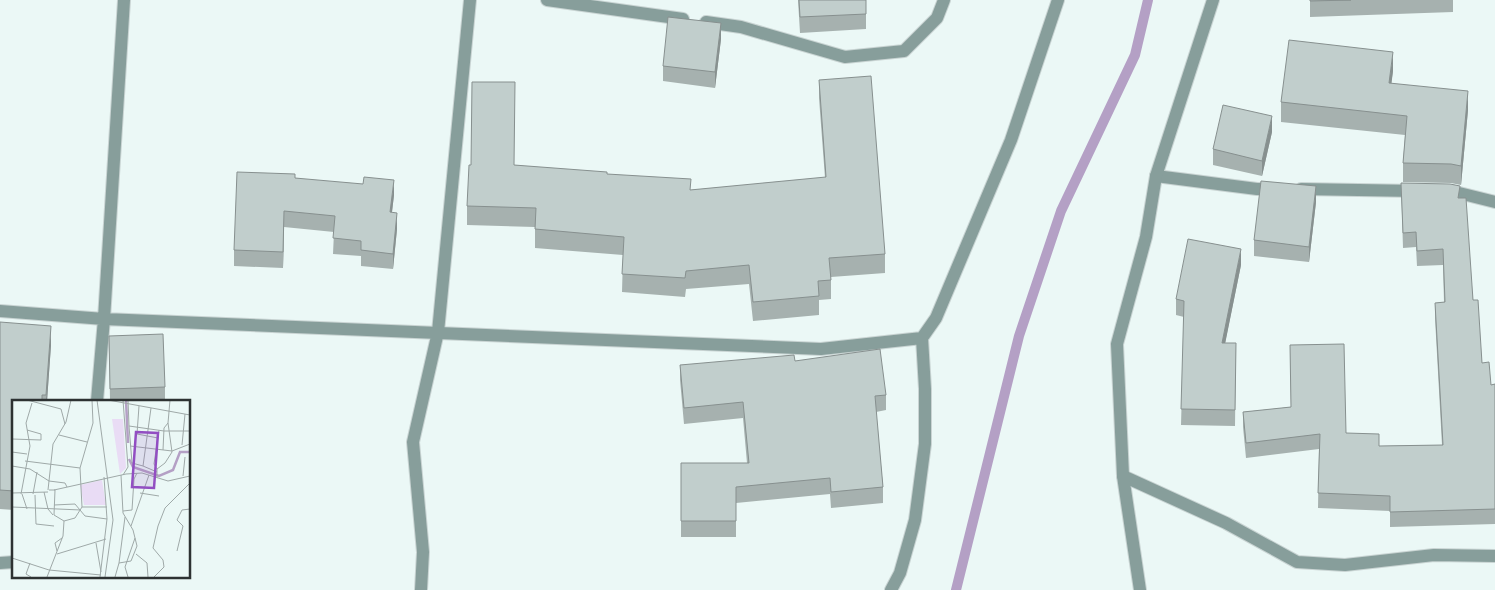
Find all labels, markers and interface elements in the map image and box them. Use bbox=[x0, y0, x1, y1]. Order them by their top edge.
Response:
inset map bbox=[12, 400, 190, 578]

